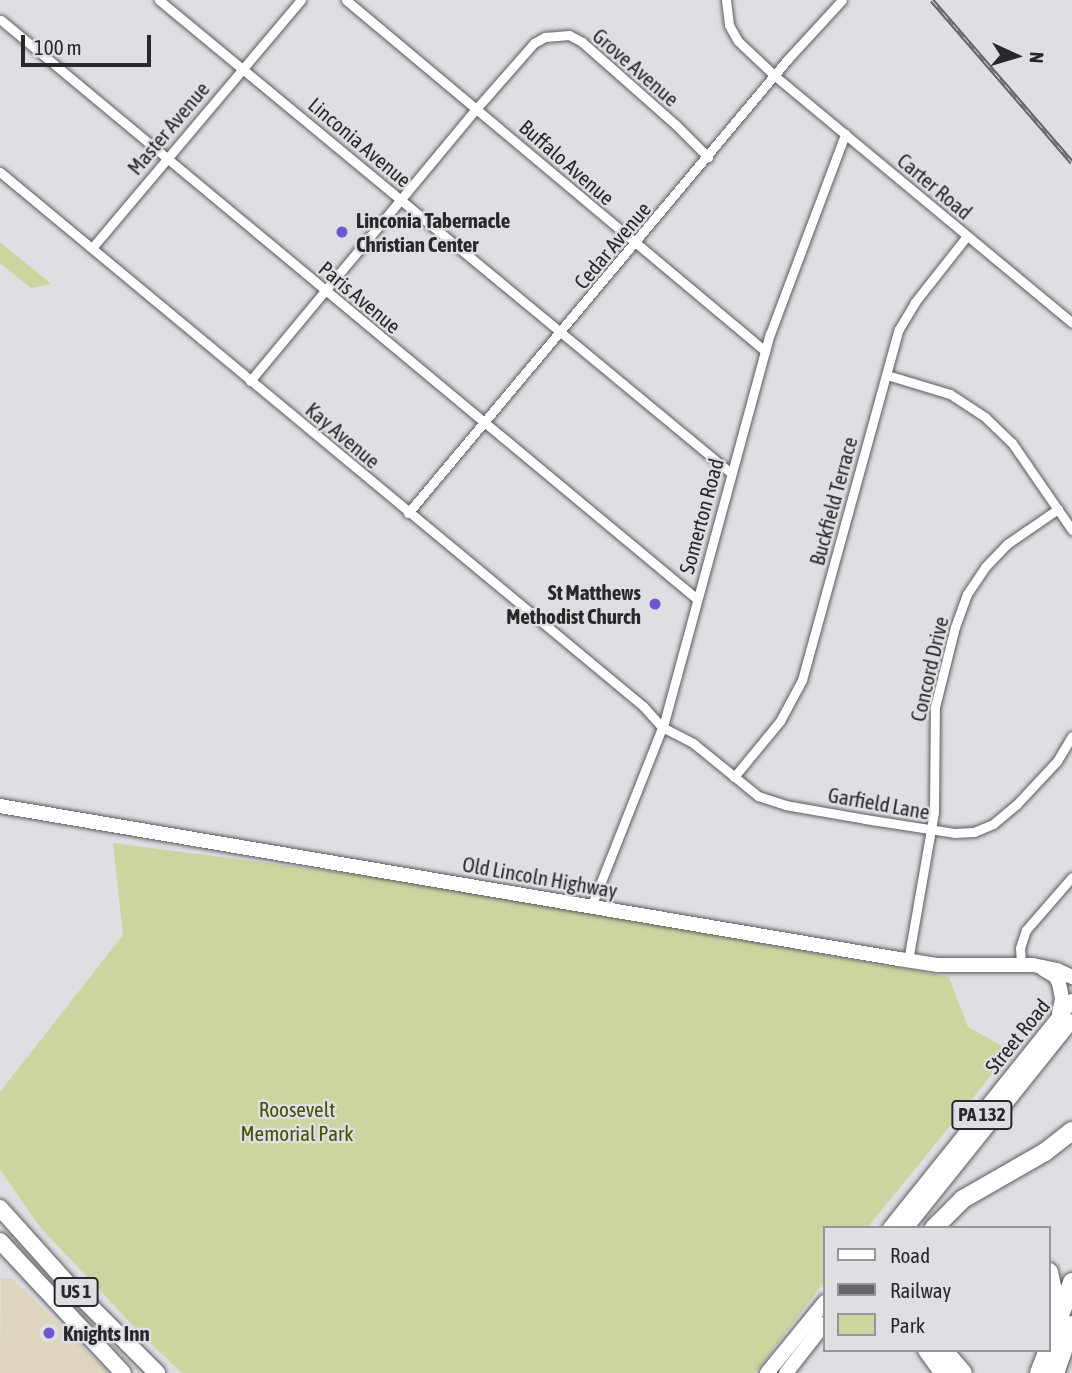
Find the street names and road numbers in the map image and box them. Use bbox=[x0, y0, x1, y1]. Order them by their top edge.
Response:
street label: Grove Avenue bbox=[588, 23, 684, 111]
street label: Master Avenue bbox=[122, 76, 214, 180]
street label: Linconia Avenue bbox=[303, 92, 417, 192]
street label: Buffalo Avenue bbox=[514, 114, 620, 210]
street label: Carter Road bbox=[893, 148, 977, 224]
street label: Cedar Avenue bbox=[568, 196, 656, 294]
street label: Paris Avenue bbox=[314, 256, 406, 338]
street label: Kay Avenue bbox=[301, 397, 385, 473]
street label: Buckfield Terrace bbox=[804, 434, 862, 568]
street label: Somerton Road bbox=[674, 456, 728, 576]
street label: Concord Drive bbox=[905, 614, 953, 724]
street label: Garfield Lane bbox=[826, 782, 932, 824]
street label: Old Lincoln Highway bbox=[461, 851, 619, 903]
street label: Street Road bbox=[979, 993, 1055, 1079]
road number: PA 132 bbox=[950, 1100, 1014, 1130]
road number: US 1 bbox=[53, 1276, 99, 1308]

